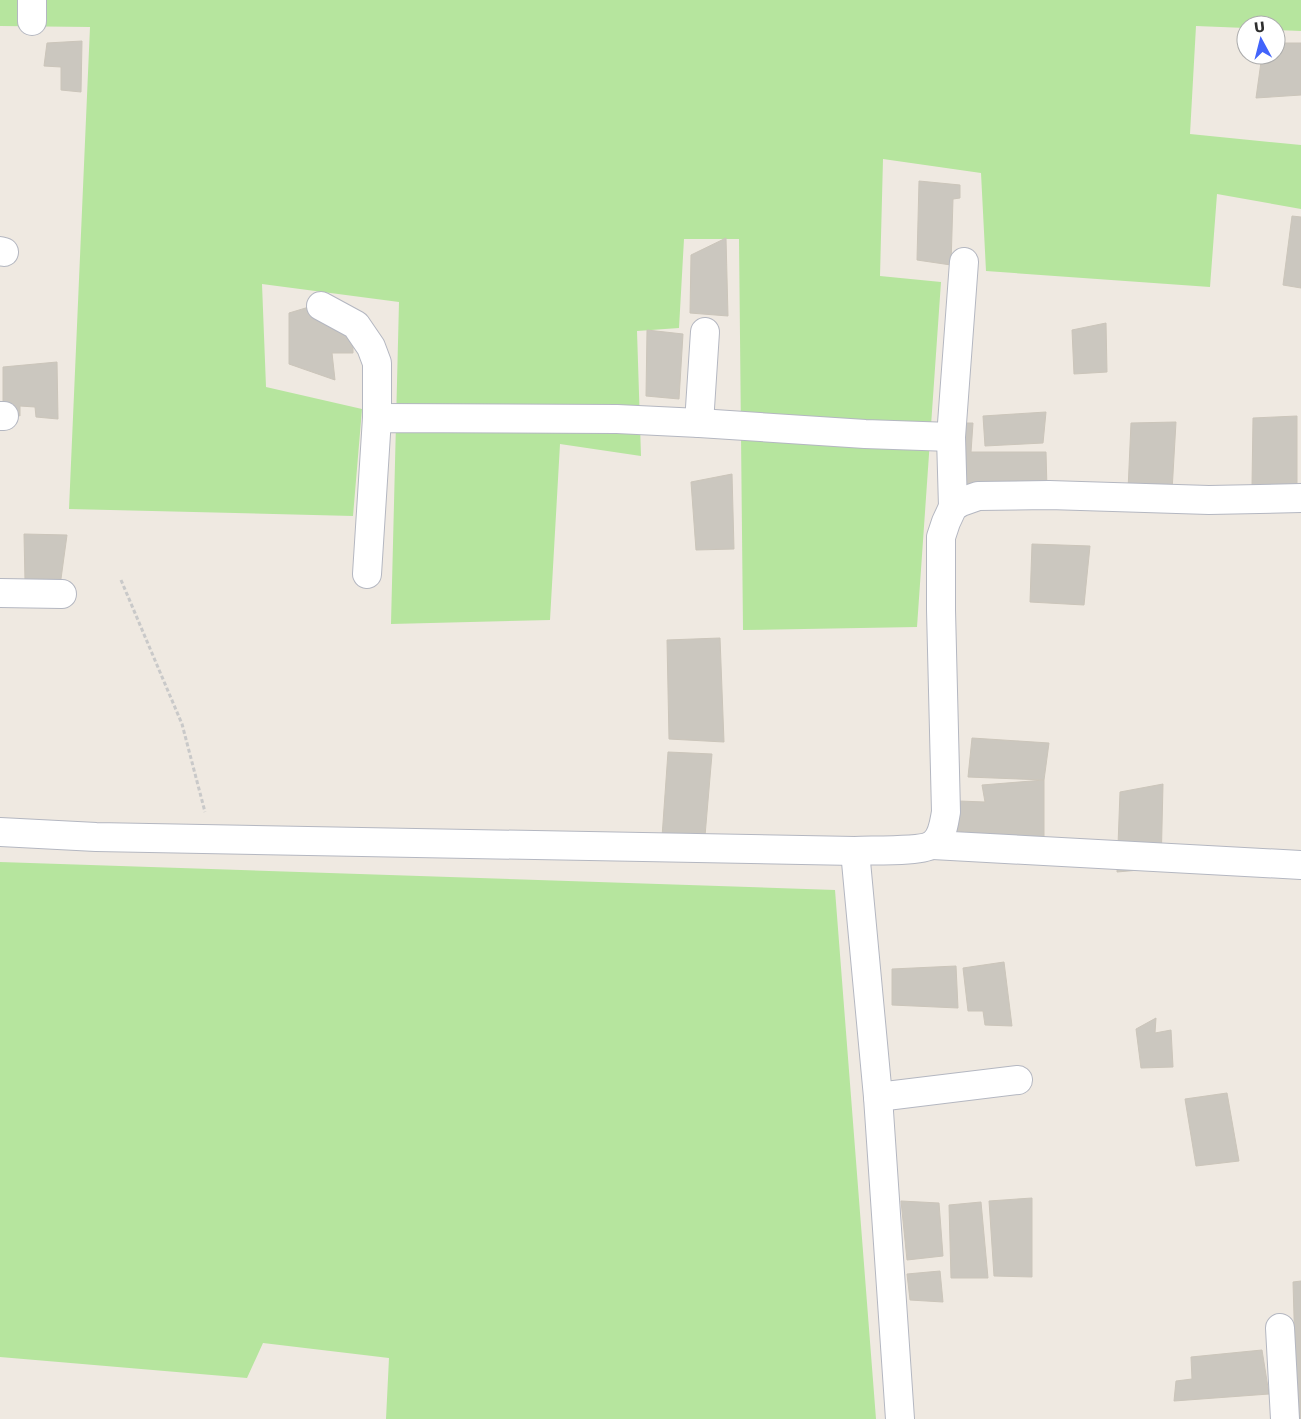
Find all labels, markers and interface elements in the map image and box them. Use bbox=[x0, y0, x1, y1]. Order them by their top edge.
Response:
north arrow bbox=[1236, 15, 1286, 65]
text: U bbox=[1253, 18, 1266, 36]

